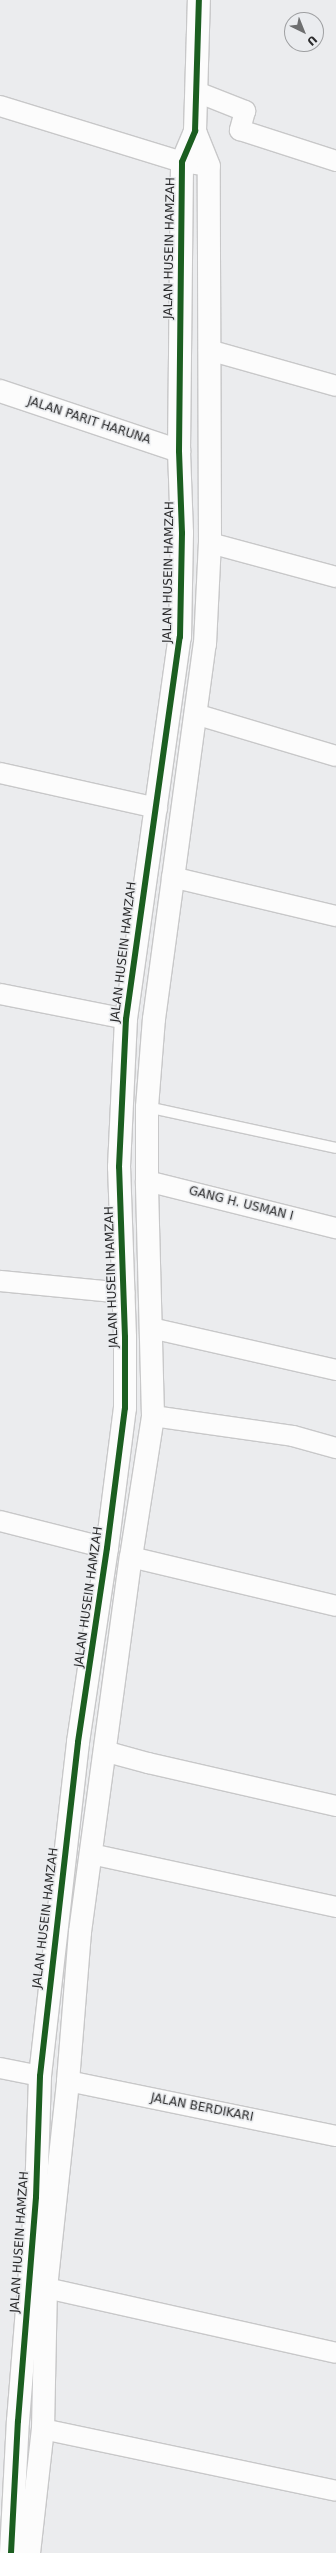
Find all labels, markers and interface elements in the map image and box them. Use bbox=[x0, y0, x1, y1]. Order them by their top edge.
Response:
north arrow bbox=[284, 12, 324, 52]
text: U bbox=[304, 33, 320, 48]
street label: JALAN HUSEIN HAMZAH bbox=[162, 177, 178, 319]
street label: JALAN PARIT HARUNA bbox=[26, 394, 152, 448]
street label: JALAN HUSEIN HAMZAH bbox=[161, 501, 177, 643]
street label: JALAN HUSEIN HAMZAH bbox=[108, 881, 140, 1023]
street label: GANG H. USMAN I bbox=[187, 1184, 295, 1224]
street label: JALAN HUSEIN HAMZAH bbox=[102, 1206, 122, 1348]
street label: JALAN HUSEIN HAMZAH bbox=[72, 1526, 106, 1668]
street label: JALAN HUSEIN HAMZAH bbox=[30, 1847, 62, 1989]
street label: JALAN BERDIKARI bbox=[149, 2091, 255, 2125]
street label: JALAN HUSEIN HAMZAH bbox=[8, 2171, 32, 2313]

